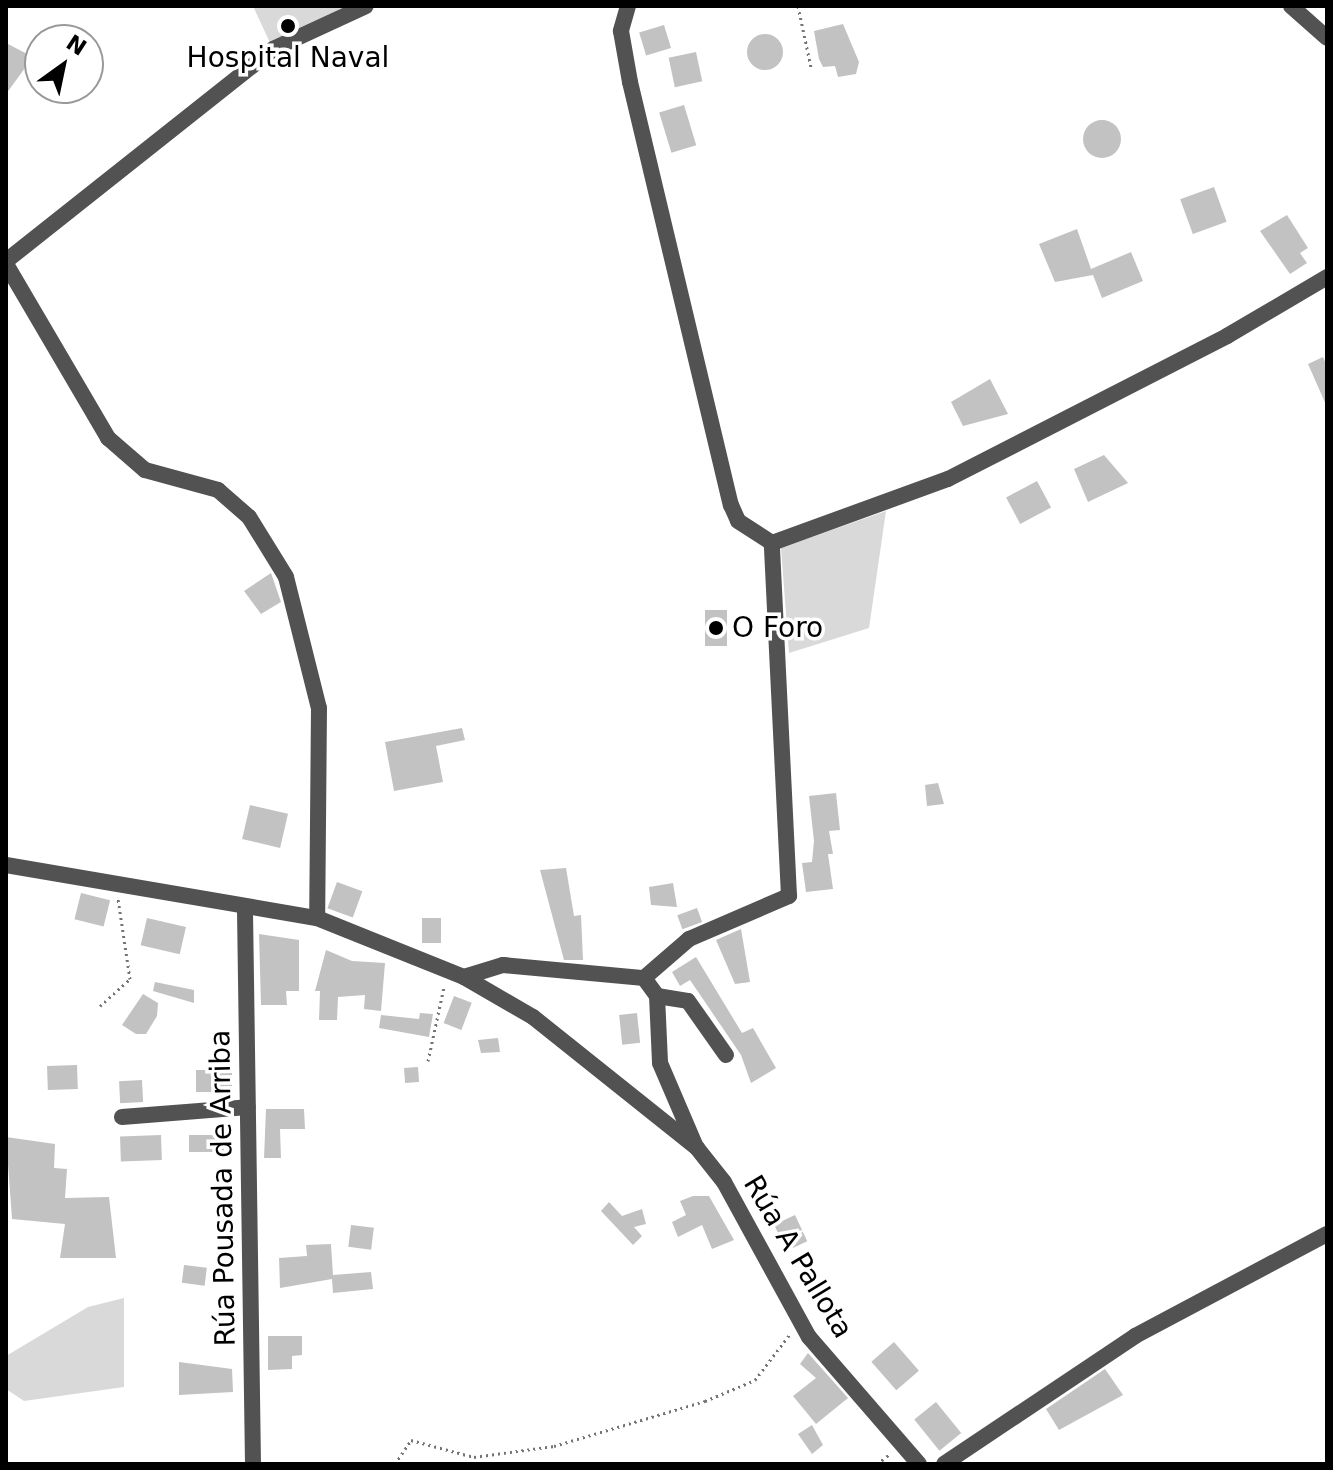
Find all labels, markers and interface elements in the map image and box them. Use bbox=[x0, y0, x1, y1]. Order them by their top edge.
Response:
marker: Hospital Naval bbox=[277, 15, 299, 37]
north arrow bbox=[24, 24, 104, 104]
text: N bbox=[62, 30, 91, 61]
place label: Hospital Naval bbox=[187, 41, 389, 75]
place label: O Foro bbox=[732, 611, 823, 645]
marker: O Foro bbox=[707, 619, 725, 637]
street label: Rúa Pousada de Arriba bbox=[203, 1029, 243, 1347]
street label: Rúa A Pallota bbox=[736, 1170, 860, 1344]

